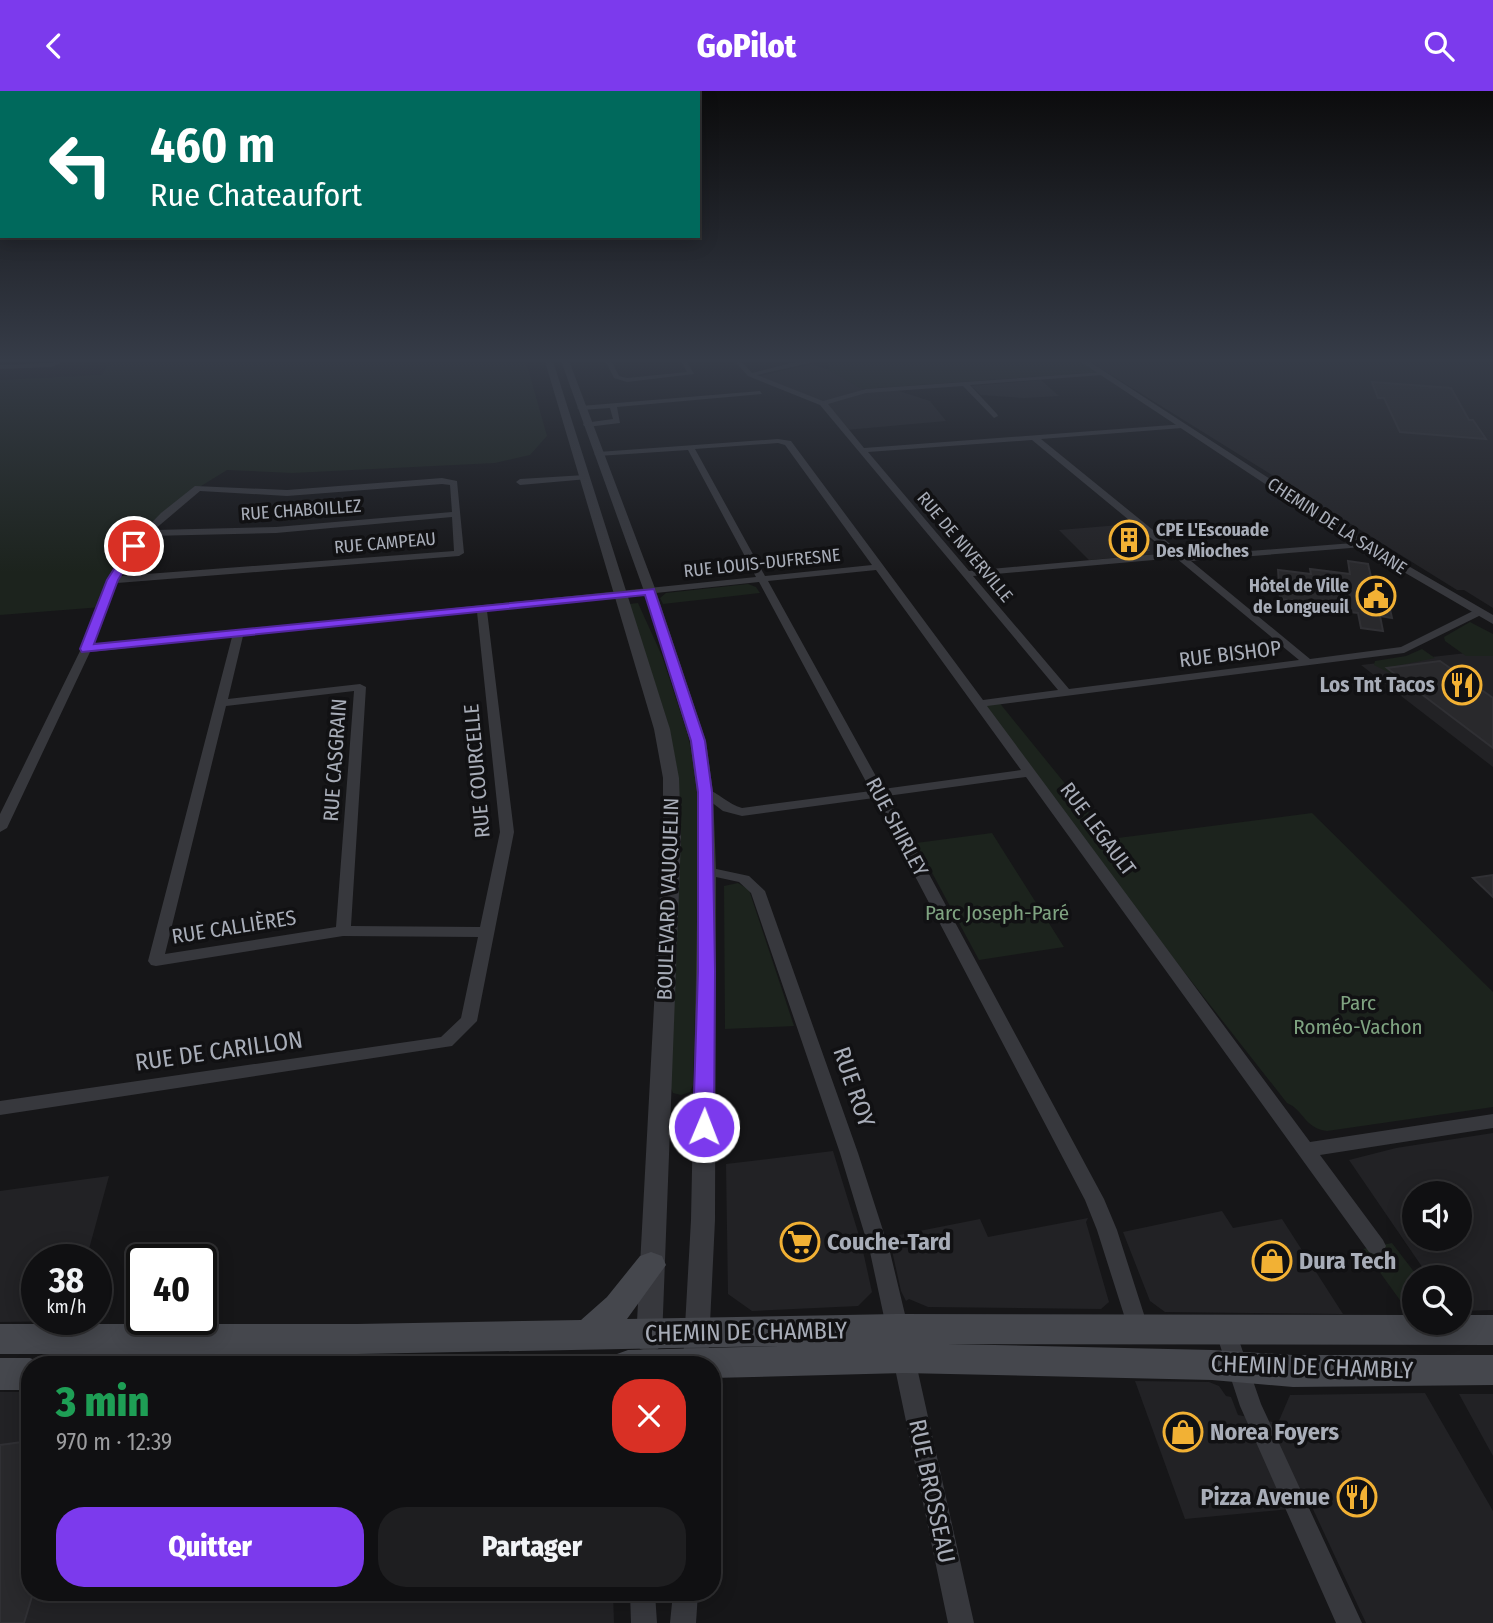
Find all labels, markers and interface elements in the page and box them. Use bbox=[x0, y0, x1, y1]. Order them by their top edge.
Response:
icon: back bbox=[35, 27, 73, 65]
text: GoPilot bbox=[697, 27, 796, 65]
icon: search bbox=[1420, 27, 1458, 65]
text: 460 m bbox=[150, 116, 275, 175]
icon: left bbox=[35, 119, 126, 210]
text: Rue Chateaufort bbox=[150, 176, 362, 214]
street label: CHEMIN DE LA SAVANE bbox=[1263, 473, 1411, 579]
street label: RUE DE NIVERVILLE bbox=[912, 487, 1018, 607]
street label: RUE CHABOILLEZ bbox=[240, 495, 362, 525]
pin bbox=[104, 516, 164, 576]
building icon: CPE L'Escouade Des Mioches bbox=[1108, 519, 1150, 561]
place label: CPE L'Escouade Des Mioches bbox=[1156, 519, 1269, 562]
icon: arrive bbox=[115, 527, 153, 565]
street label: RUE CAMPEAU bbox=[333, 528, 437, 558]
street label: RUE LOUIS-DUFRESNE bbox=[682, 544, 842, 582]
place label: Hôtel de Ville de Longueuil bbox=[1249, 575, 1349, 618]
public building icon: Hôtel de Ville de Longueuil bbox=[1355, 575, 1397, 617]
street label: RUE BISHOP bbox=[1177, 635, 1283, 673]
restaurant icon: Los Tnt Tacos bbox=[1441, 664, 1483, 706]
place label: Los Tnt Tacos bbox=[1320, 672, 1435, 698]
street label: RUE CASGRAIN bbox=[318, 698, 352, 822]
street label: RUE COURCELLE bbox=[458, 703, 496, 839]
street label: RUE SHIRLEY bbox=[860, 773, 934, 881]
street label: RUE LEGAULT bbox=[1055, 777, 1142, 881]
street label: BOULEVARD VAUQUELIN bbox=[651, 797, 685, 1001]
park label: Parc Joseph-Paré bbox=[925, 900, 1069, 926]
street label: RUE CALLIÈRES bbox=[170, 904, 298, 950]
park label: Parc Roméo-Vachon bbox=[1293, 990, 1423, 1040]
street label: RUE DE CARILLON bbox=[133, 1025, 305, 1077]
street label: RUE ROY bbox=[827, 1043, 881, 1131]
position arrow bbox=[667, 1090, 741, 1164]
map controls bbox=[1402, 1181, 1472, 1335]
button: sound bbox=[1402, 1181, 1472, 1251]
supermarket icon: Couche-Tard bbox=[779, 1221, 821, 1263]
place label: Couche-Tard bbox=[827, 1228, 951, 1256]
shop icon: Dura Tech bbox=[1251, 1240, 1293, 1282]
speed limit sign: 40 bbox=[126, 1244, 217, 1335]
place label: Dura Tech bbox=[1299, 1247, 1396, 1275]
text: 38 bbox=[49, 1259, 84, 1301]
button: search bbox=[1402, 1265, 1472, 1335]
text: km/h bbox=[46, 1296, 87, 1318]
street label: CHEMIN DE CHAMBLY bbox=[645, 1316, 847, 1348]
street label: CHEMIN DE CHAMBLY bbox=[1210, 1349, 1414, 1385]
text: 3 min bbox=[56, 1377, 149, 1427]
button: close bbox=[612, 1379, 686, 1453]
shop icon: Norea Foyers bbox=[1162, 1411, 1204, 1453]
street label: RUE BROSSEAU bbox=[903, 1417, 961, 1565]
place label: Norea Foyers bbox=[1210, 1418, 1340, 1446]
text: 970 m · 12:39 bbox=[56, 1428, 172, 1456]
restaurant icon: Pizza Avenue bbox=[1336, 1476, 1378, 1518]
place label: Pizza Avenue bbox=[1200, 1483, 1330, 1511]
button: Quitter bbox=[56, 1507, 364, 1587]
button: Partager bbox=[378, 1507, 686, 1587]

